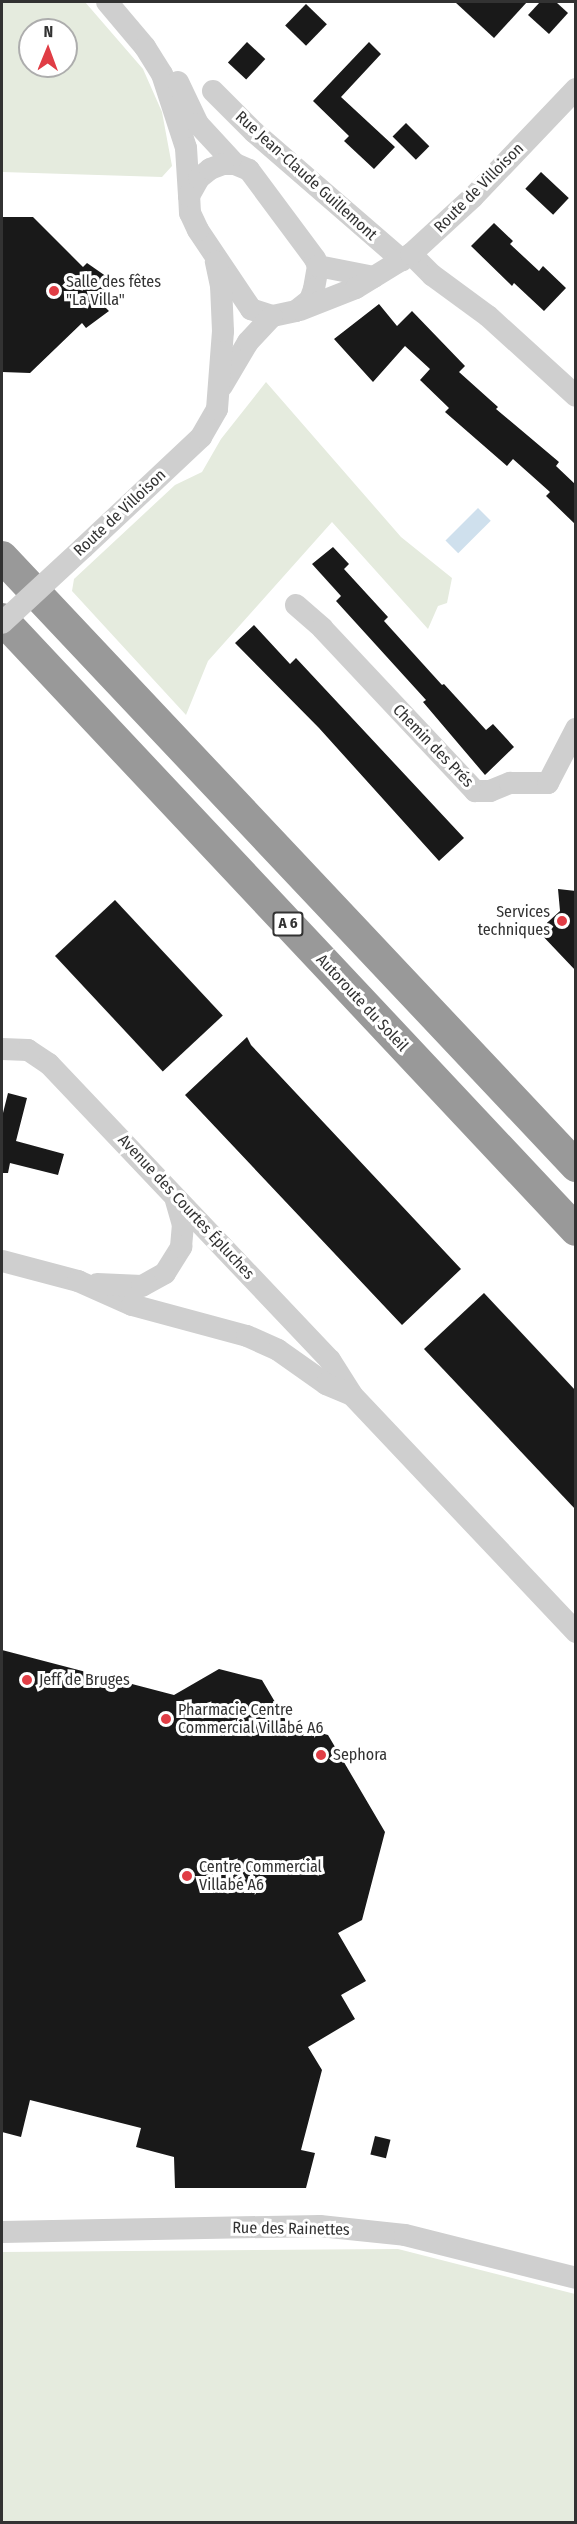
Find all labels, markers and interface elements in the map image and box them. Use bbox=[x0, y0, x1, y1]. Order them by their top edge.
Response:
north arrow bbox=[18, 18, 78, 78]
text: N bbox=[43, 22, 53, 41]
street label: Rue Jean-Claude Guillemont bbox=[231, 107, 381, 245]
street label: Route de Villoison bbox=[430, 139, 528, 237]
place label: Salle des fêtes "La Villa" bbox=[66, 272, 161, 310]
marker: Salle des fêtes "La Villa" bbox=[47, 284, 61, 298]
street label: Route de Villoison bbox=[70, 465, 170, 561]
street label: Chemin des Prés bbox=[389, 701, 477, 791]
place label: Services techniques bbox=[478, 902, 550, 940]
road number: A 6 bbox=[272, 912, 304, 936]
marker: Services techniques bbox=[555, 914, 569, 928]
street label: Autoroute du Soleil bbox=[312, 950, 412, 1056]
street label: Avenue des Courtes Épluches bbox=[114, 1131, 258, 1283]
place label: Jeff de Bruges bbox=[39, 1670, 130, 1690]
marker: Jeff de Bruges bbox=[20, 1673, 34, 1687]
place label: Pharmacie Centre Commercial Villabé A6 bbox=[178, 1700, 323, 1738]
marker: Pharmacie Centre Commercial Villabé A6 bbox=[159, 1712, 173, 1726]
place label: Sephora bbox=[333, 1745, 387, 1765]
marker: Sephora bbox=[314, 1748, 328, 1762]
place label: Centre Commercial Villabé A6 bbox=[199, 1857, 322, 1895]
marker: Centre Commercial Villabé A6 bbox=[180, 1869, 194, 1883]
street label: Rue des Rainettes bbox=[232, 2218, 350, 2240]

